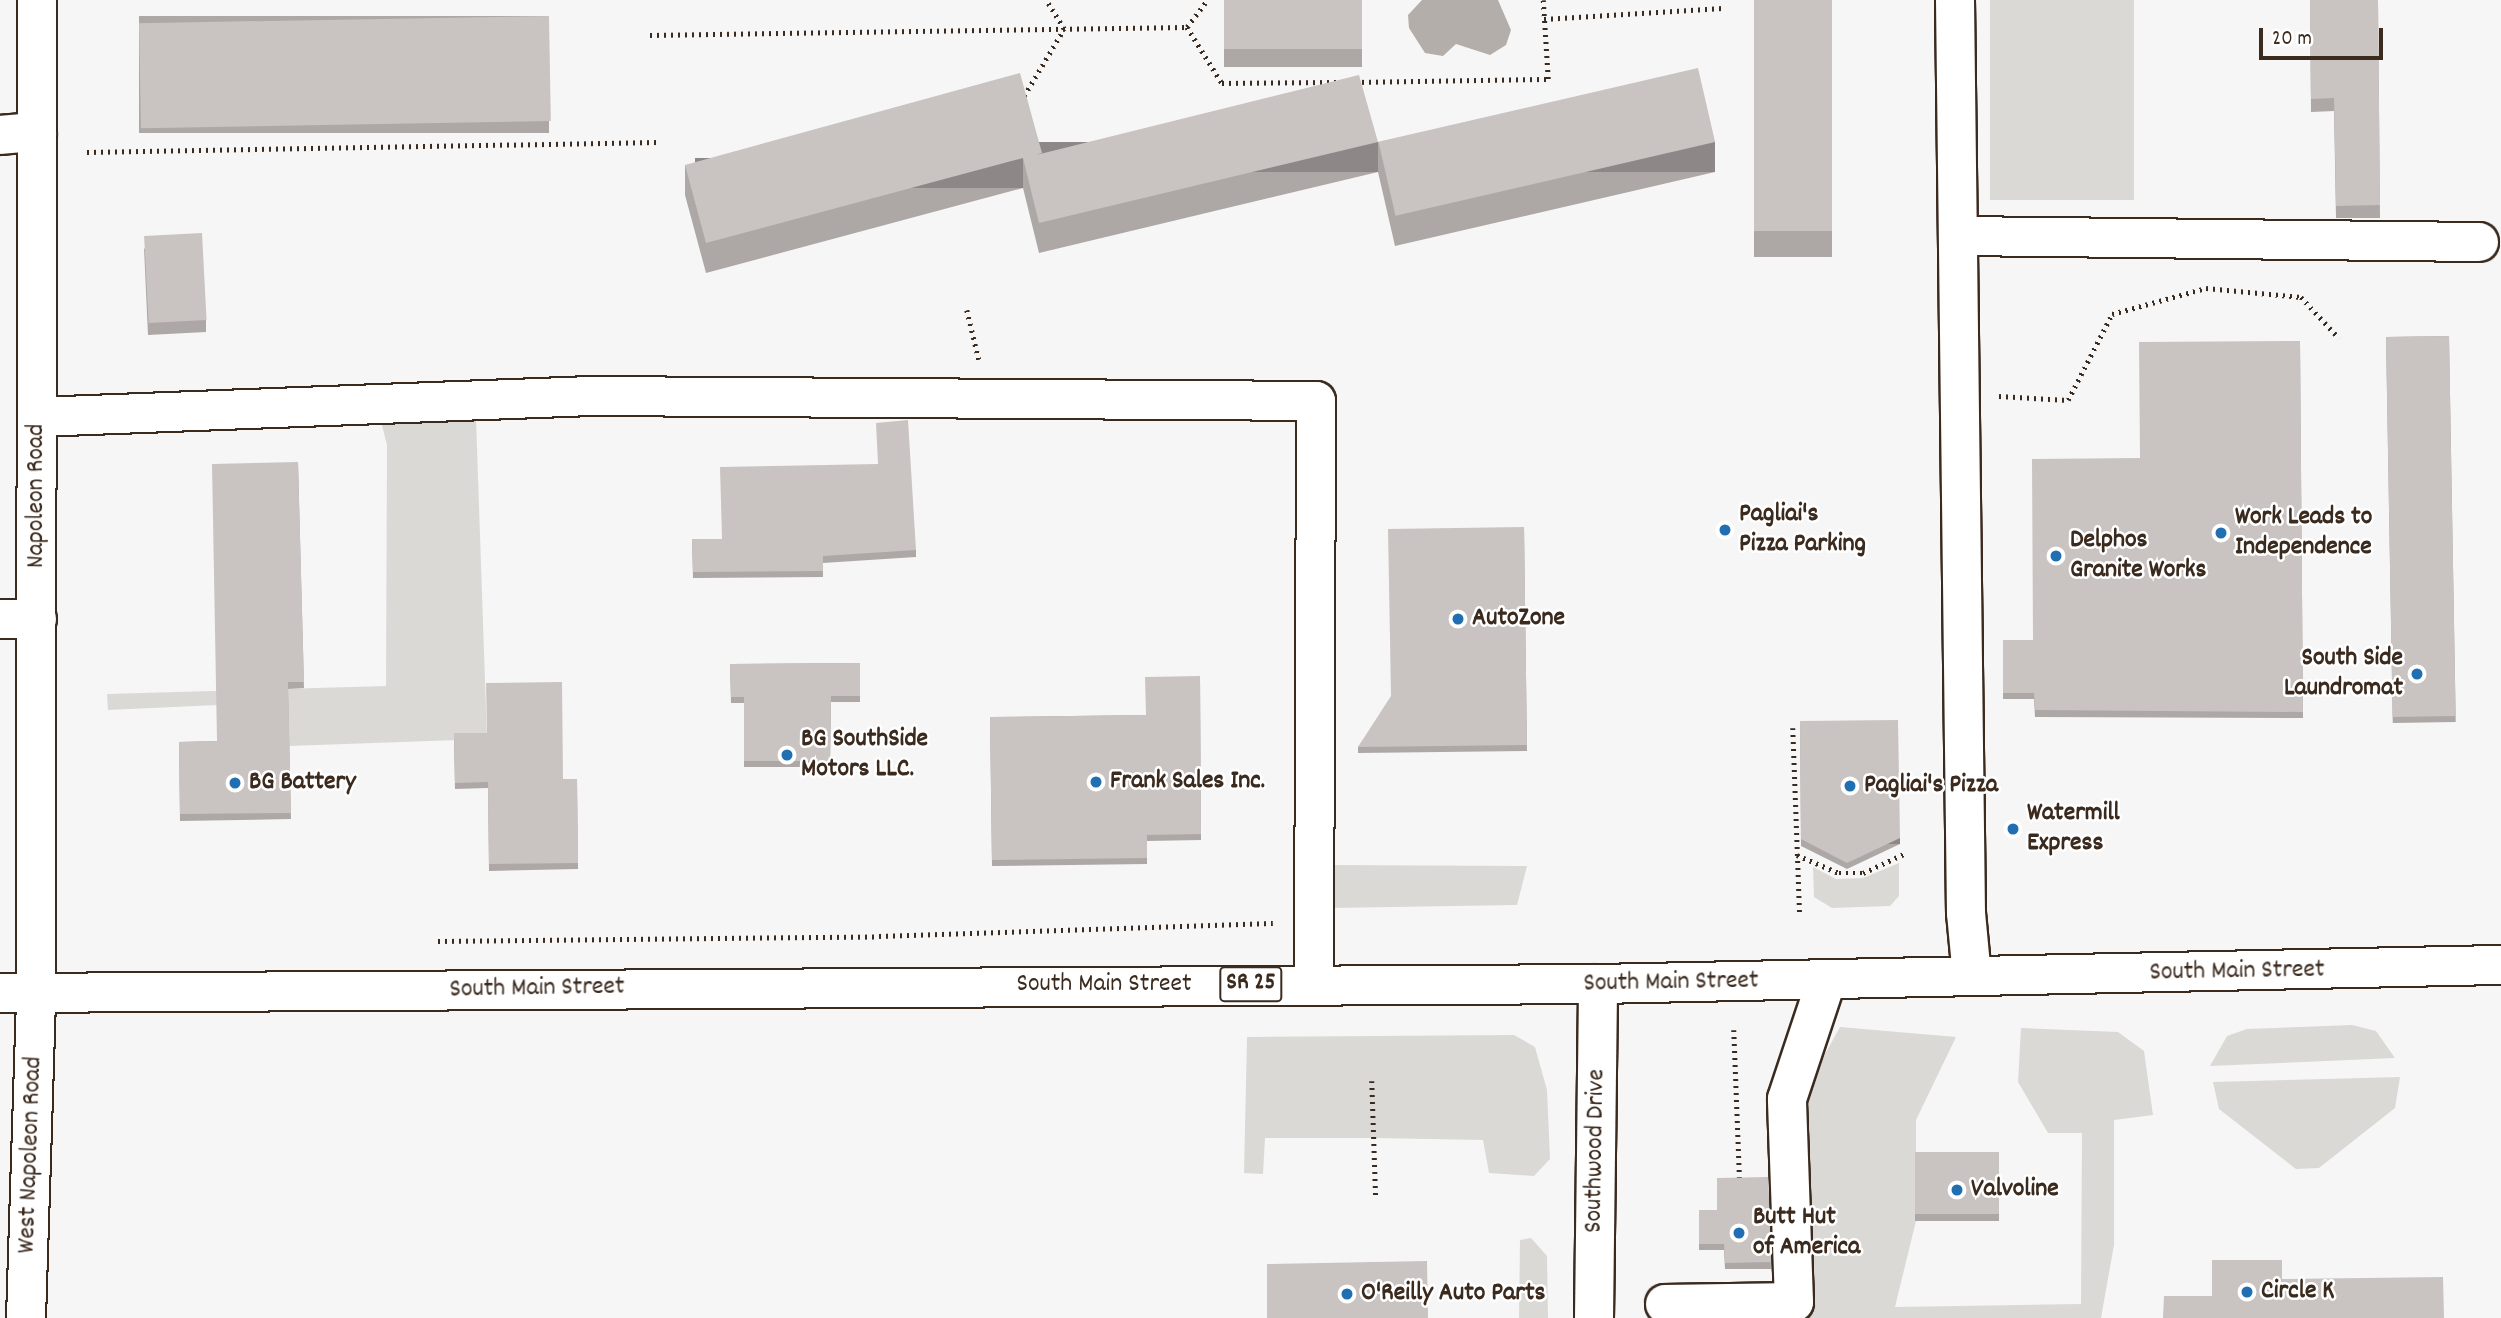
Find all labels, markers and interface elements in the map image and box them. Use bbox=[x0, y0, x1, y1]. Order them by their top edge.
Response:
scale bar bbox=[2263, 14, 2387, 58]
text: 20 m bbox=[2272, 25, 2312, 55]
street label: Napoleon Road bbox=[21, 424, 53, 568]
place label: Pagliai's Pizza Parking bbox=[1739, 499, 1866, 560]
place label: Work Leads to Independence bbox=[2235, 502, 2372, 564]
marker: Pagliai's Pizza Parking bbox=[1717, 522, 1733, 538]
place label: Delphos Granite Works bbox=[2070, 525, 2206, 586]
marker: Work Leads to Independence bbox=[2213, 525, 2229, 541]
marker: Delphos Granite Works bbox=[2048, 548, 2064, 564]
place label: AutoZone bbox=[1472, 603, 1565, 635]
marker: AutoZone bbox=[1450, 611, 1466, 627]
place label: South Side Laundromat bbox=[2284, 643, 2403, 704]
marker: South Side Laundromat bbox=[2409, 666, 2425, 682]
place label: BG SouthSide Motors LLC. bbox=[801, 724, 928, 786]
marker: BG SouthSide Motors LLC. bbox=[779, 747, 795, 763]
place label: Frank Sales Inc. bbox=[1110, 766, 1265, 798]
place label: BG Battery bbox=[249, 767, 356, 799]
place label: Pagliai's Pizza bbox=[1864, 770, 1998, 802]
marker: Frank Sales Inc. bbox=[1088, 774, 1104, 790]
marker: BG Battery bbox=[227, 775, 243, 791]
marker: Pagliai's Pizza bbox=[1842, 778, 1858, 794]
place label: Watermill Express bbox=[2027, 798, 2120, 860]
marker: Watermill Express bbox=[2005, 821, 2021, 837]
street label: South Main Street bbox=[2149, 955, 2325, 989]
road number: SR 25 bbox=[1218, 964, 1284, 1004]
street label: South Main Street bbox=[1583, 966, 1759, 1000]
street label: South Main Street bbox=[1016, 969, 1192, 1001]
street label: South Main Street bbox=[449, 972, 625, 1006]
street label: West Napoleon Road bbox=[12, 1056, 50, 1254]
street label: Southwood Drive bbox=[1579, 1069, 1613, 1233]
place label: Valvoline bbox=[1971, 1174, 2059, 1206]
marker: Valvoline bbox=[1949, 1182, 1965, 1198]
place label: Butt Hut of America bbox=[1753, 1202, 1860, 1264]
marker: Butt Hut of America bbox=[1731, 1225, 1747, 1241]
place label: Circle K bbox=[2261, 1276, 2334, 1308]
place label: O'Reilly Auto Parts bbox=[1361, 1278, 1545, 1310]
marker: Circle K bbox=[2239, 1284, 2255, 1300]
marker: O'Reilly Auto Parts bbox=[1339, 1286, 1355, 1302]

